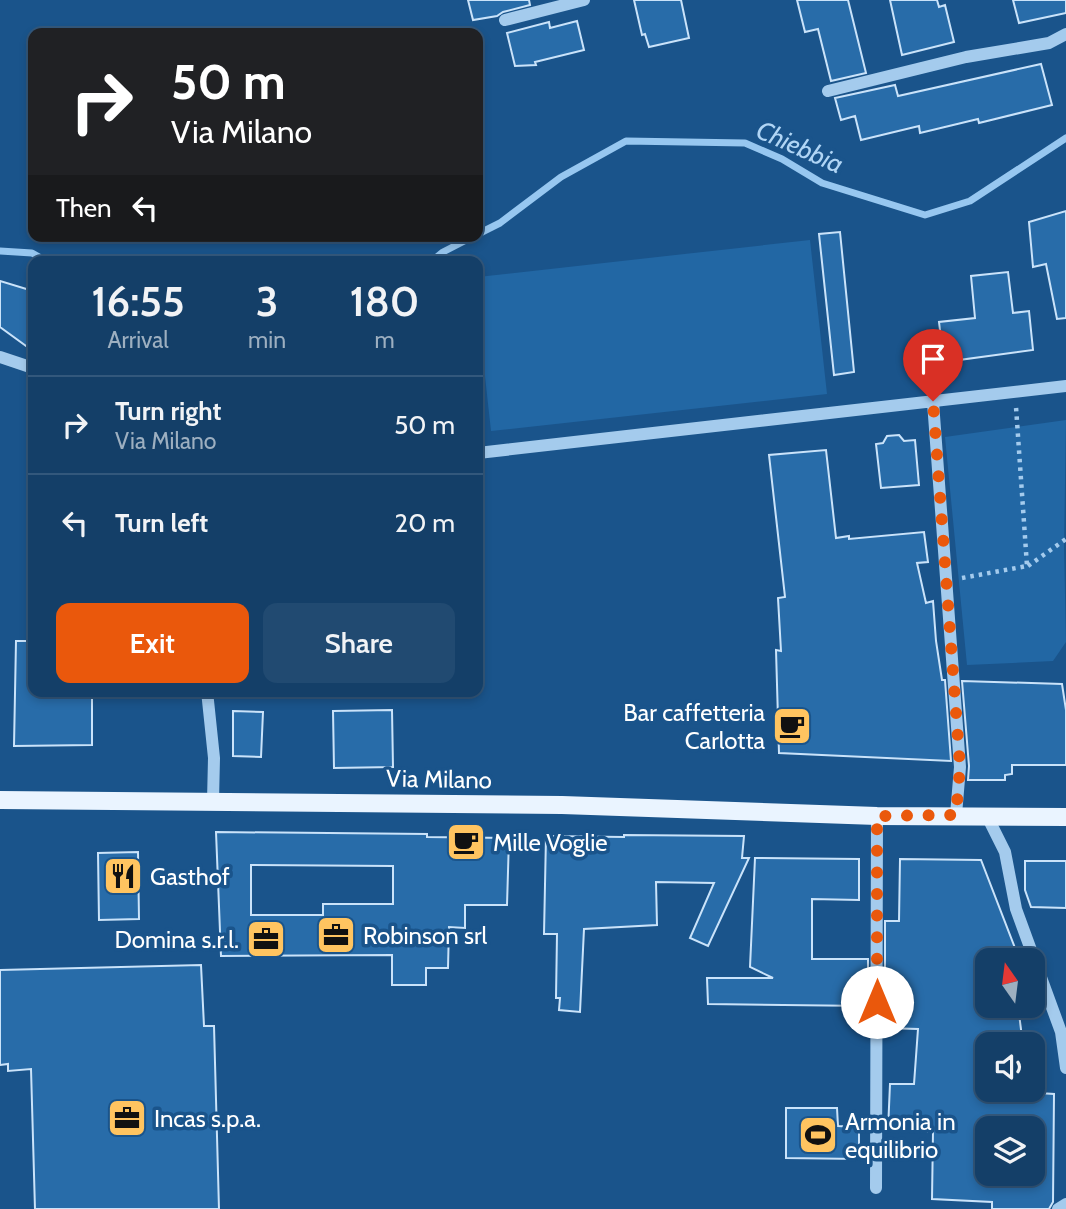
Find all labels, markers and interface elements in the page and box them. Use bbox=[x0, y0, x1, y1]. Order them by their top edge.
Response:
text: 50 m bbox=[171, 52, 286, 111]
icon: right bbox=[56, 56, 147, 147]
text: Via Milano bbox=[171, 112, 312, 151]
water label: Chiebbia bbox=[751, 114, 849, 180]
icon: left bbox=[126, 189, 164, 227]
text: Then bbox=[56, 192, 112, 224]
text: 16:55 bbox=[92, 275, 185, 327]
text: 3 bbox=[256, 275, 278, 327]
text: 180 bbox=[350, 275, 419, 327]
text: Arrival bbox=[107, 326, 169, 354]
text: min bbox=[248, 326, 286, 354]
text: m bbox=[374, 326, 395, 354]
pin bbox=[903, 329, 963, 401]
icon: arrive bbox=[914, 340, 952, 378]
text: Turn right bbox=[115, 395, 221, 427]
icon: right bbox=[56, 406, 94, 444]
text: 50 m bbox=[394, 409, 455, 441]
text: Via Milano bbox=[115, 427, 216, 455]
icon: left bbox=[56, 504, 94, 542]
text: Turn left bbox=[115, 507, 208, 539]
text: 20 m bbox=[395, 507, 455, 539]
button: Exit bbox=[56, 603, 249, 683]
button: Share bbox=[263, 603, 455, 683]
place label: Bar caffetteria Carlotta bbox=[623, 698, 765, 755]
cafe icon: Bar caffetteria Carlotta bbox=[771, 705, 813, 747]
street label: Via Milano bbox=[386, 764, 492, 794]
cafe icon: Mille Voglie bbox=[445, 821, 487, 863]
place label: Mille Voglie bbox=[493, 828, 608, 857]
restaurant icon: Gasthof bbox=[102, 855, 144, 897]
place label: Gasthof bbox=[150, 862, 230, 891]
office icon: Robinson srl bbox=[315, 914, 357, 956]
office icon: Domina s.r.l. bbox=[245, 918, 287, 960]
place label: Robinson srl bbox=[363, 921, 488, 950]
place label: Domina s.r.l. bbox=[115, 925, 239, 954]
north arrow bbox=[975, 948, 1045, 1018]
map controls bbox=[975, 948, 1045, 1186]
position arrow bbox=[840, 965, 914, 1039]
button: sound bbox=[975, 1032, 1045, 1102]
office icon: Incas s.p.a. bbox=[106, 1097, 148, 1139]
place label: Incas s.p.a. bbox=[154, 1104, 261, 1133]
place label: Armonia in equilibrio bbox=[845, 1107, 956, 1164]
sports icon: Armonia in equilibrio bbox=[797, 1114, 839, 1156]
button: layers bbox=[975, 1116, 1045, 1186]

